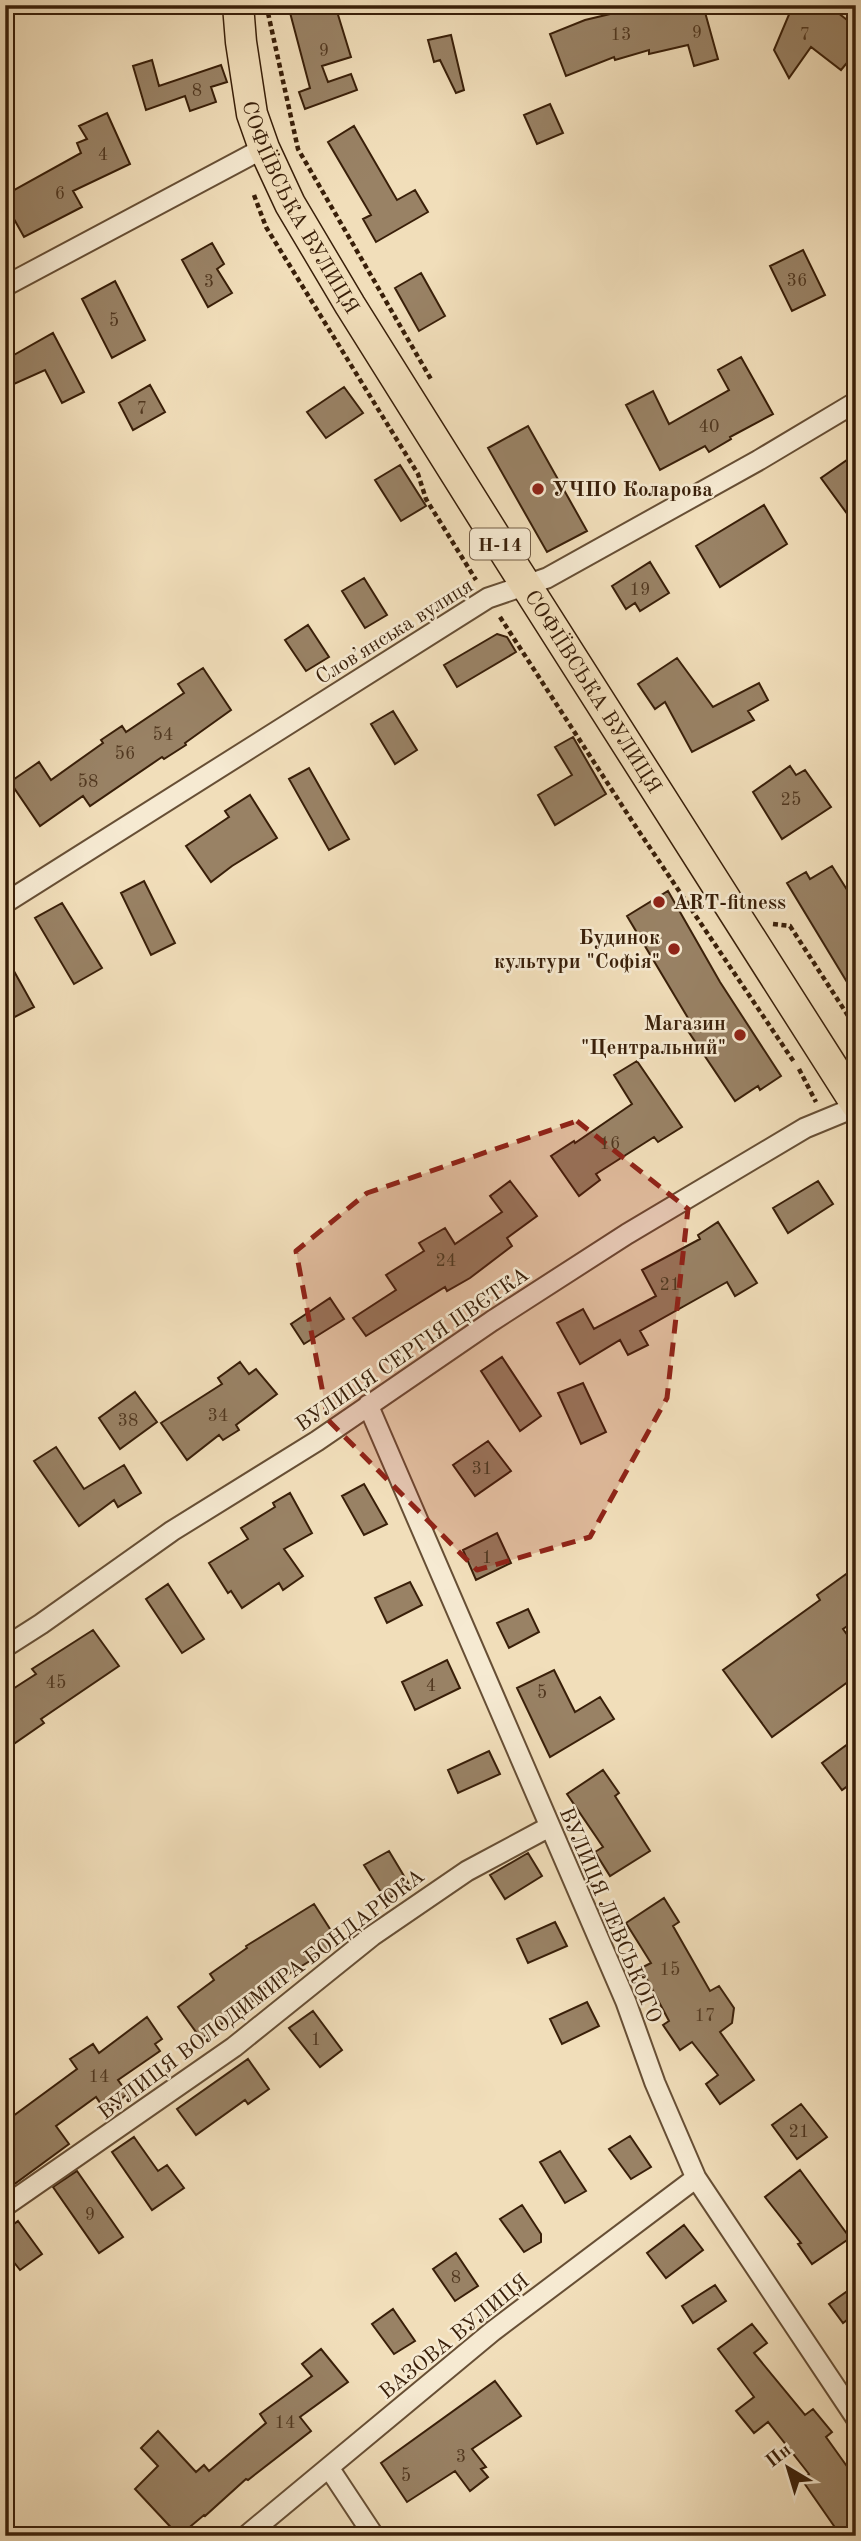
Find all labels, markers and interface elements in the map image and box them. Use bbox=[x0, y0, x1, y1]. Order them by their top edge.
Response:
house number: 9 bbox=[692, 24, 702, 42]
house number: 13 bbox=[611, 26, 631, 44]
house number: 7 bbox=[800, 26, 810, 44]
house number: 9 bbox=[319, 42, 329, 60]
house number: 8 bbox=[192, 82, 202, 100]
street label: СОФІЇВСЬКА ВУЛИЦЯ bbox=[238, 100, 362, 318]
house number: 4 bbox=[98, 146, 108, 164]
house number: 6 bbox=[55, 185, 65, 203]
house number: 36 bbox=[787, 272, 807, 290]
house number: 3 bbox=[204, 273, 214, 291]
house number: 5 bbox=[109, 312, 119, 330]
house number: 7 bbox=[137, 400, 147, 418]
house number: 40 bbox=[699, 418, 719, 436]
place label: УЧПО Коларова bbox=[552, 480, 713, 501]
marker: УЧПО Коларова bbox=[530, 481, 546, 497]
road number: Н-14 bbox=[470, 528, 530, 559]
street label: Словʼянська вулиця bbox=[313, 575, 477, 689]
house number: 19 bbox=[630, 581, 650, 599]
street label: СОФІЇВСЬКА ВУЛИЦЯ bbox=[520, 587, 665, 798]
house number: 54 bbox=[153, 726, 173, 744]
house number: 56 bbox=[115, 745, 135, 763]
house number: 58 bbox=[78, 773, 98, 791]
house number: 25 bbox=[781, 791, 801, 809]
place label: ART-fitness bbox=[673, 893, 786, 914]
marker: ART-fitness bbox=[651, 894, 667, 910]
place label: Будинок культури "Софія" bbox=[494, 928, 660, 973]
marker: Будинок культури "Софія" bbox=[666, 941, 682, 957]
place label: Магазин "Центральний" bbox=[581, 1014, 726, 1059]
marker: Магазин "Центральний" bbox=[732, 1027, 748, 1043]
house number: 16 bbox=[600, 1135, 620, 1153]
house number: 24 bbox=[436, 1252, 456, 1270]
street label: ВУЛИЦЯ СЕРГІЯ ЦВЄТКА bbox=[293, 1264, 533, 1436]
house number: 21 bbox=[660, 1276, 680, 1294]
house number: 34 bbox=[208, 1407, 228, 1425]
house number: 38 bbox=[118, 1412, 138, 1430]
house number: 31 bbox=[472, 1460, 492, 1478]
house number: 1 bbox=[482, 1549, 492, 1567]
house number: 45 bbox=[46, 1674, 66, 1692]
house number: 4 bbox=[426, 1677, 436, 1695]
house number: 5 bbox=[537, 1684, 547, 1702]
street label: ВУЛИЦЯ ЛЕВСЬКОГО bbox=[555, 1805, 665, 2026]
street label: ВУЛИЦЯ ВОЛОДИМИРА БОНДАРЮКА bbox=[95, 1866, 429, 2124]
house number: 15 bbox=[660, 1961, 680, 1979]
house number: 17 bbox=[695, 2007, 715, 2025]
house number: 1 bbox=[311, 2031, 321, 2049]
house number: 14 bbox=[89, 2068, 109, 2086]
house number: 21 bbox=[789, 2123, 809, 2141]
house number: 9 bbox=[85, 2206, 95, 2224]
house number: 8 bbox=[451, 2269, 461, 2287]
street label: ВАЗОВА ВУЛИЦЯ bbox=[376, 2271, 534, 2404]
house number: 14 bbox=[275, 2414, 295, 2432]
north arrow bbox=[752, 2432, 822, 2502]
text: Пн bbox=[763, 2441, 795, 2472]
house number: 3 bbox=[456, 2448, 466, 2466]
house number: 5 bbox=[401, 2467, 411, 2485]

